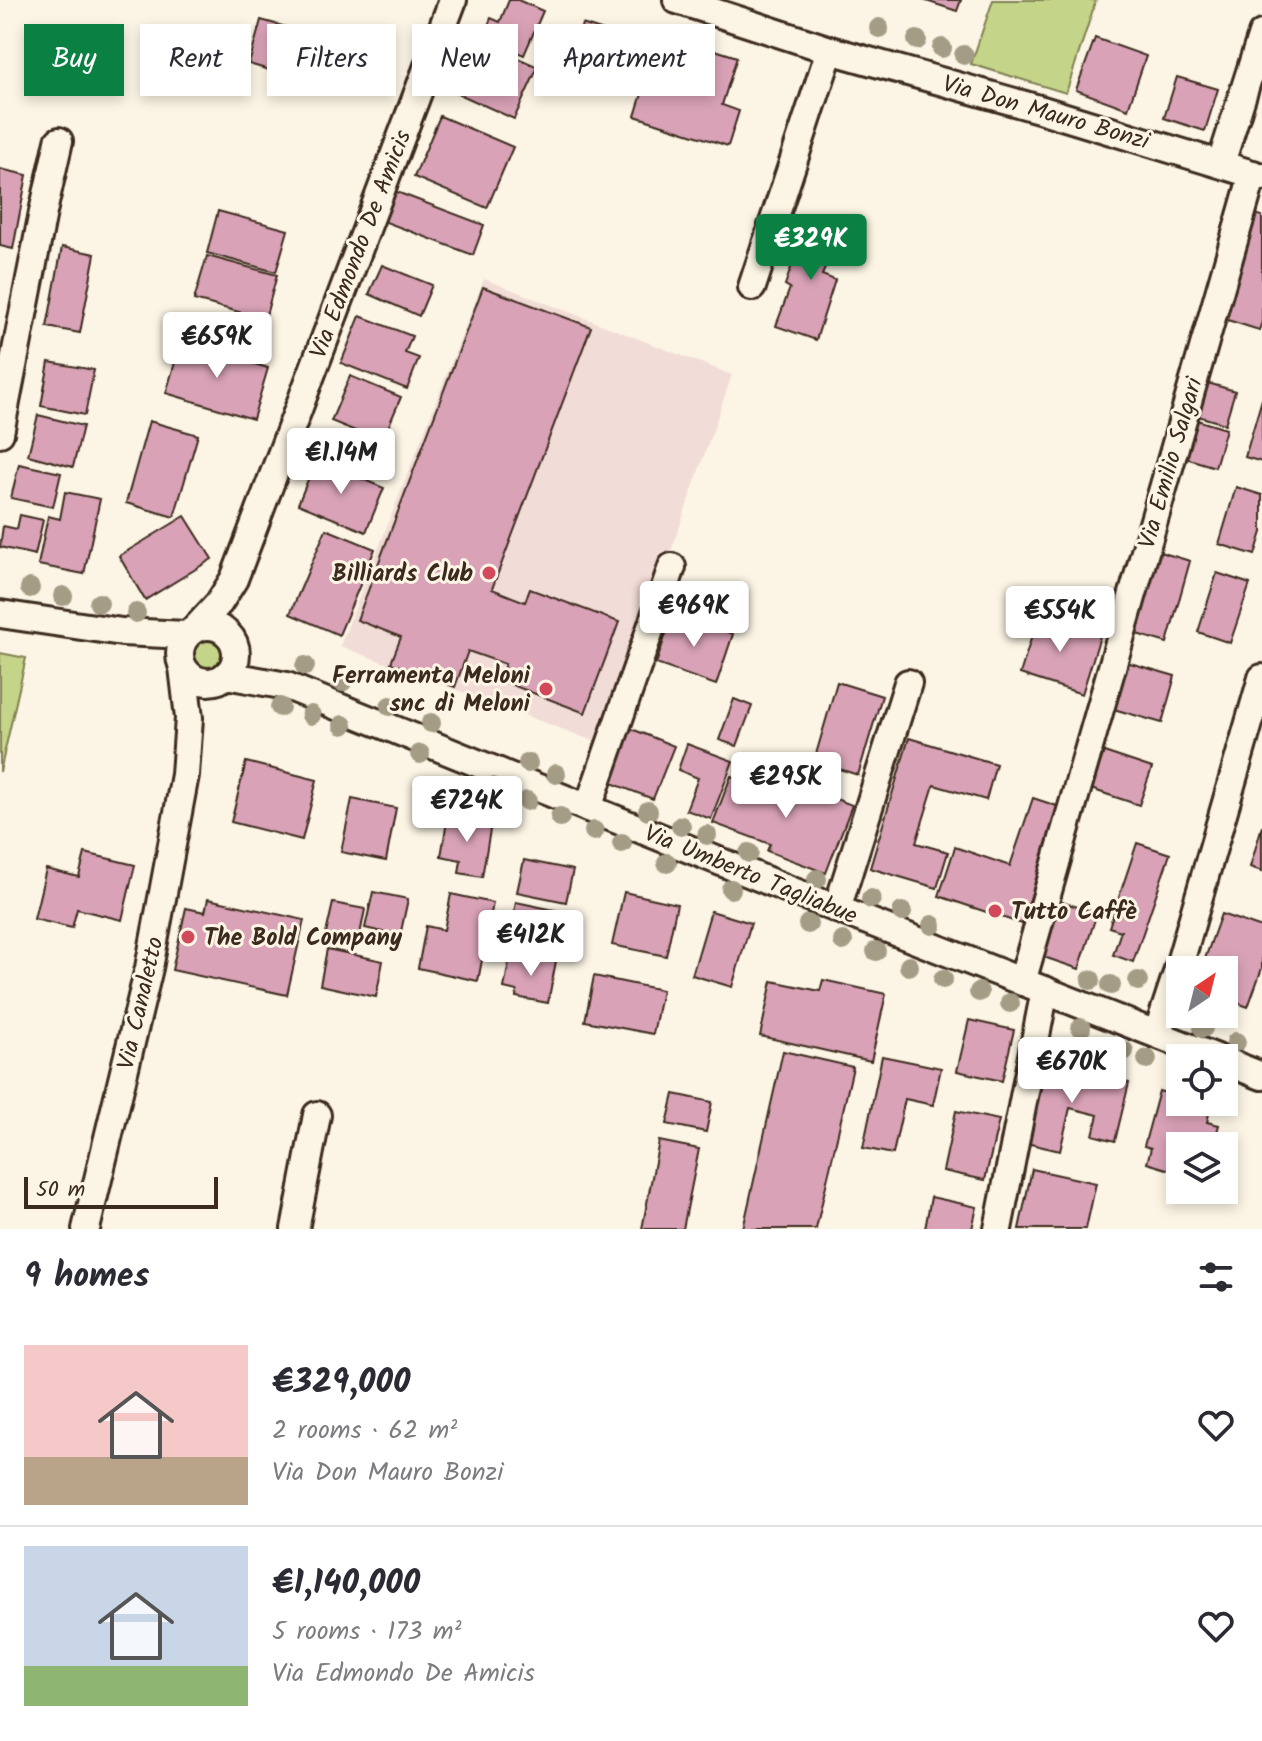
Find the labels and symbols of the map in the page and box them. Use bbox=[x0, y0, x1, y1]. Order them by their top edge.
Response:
street label: Via Don Mauro Bonzi bbox=[938, 65, 1155, 162]
street label: Via Edmondo De Amicis bbox=[300, 124, 423, 365]
pin: €329K bbox=[755, 214, 867, 282]
pin: €659K bbox=[161, 312, 273, 380]
street label: Via Emilio Salgari bbox=[1128, 372, 1215, 554]
pin: €1.14M bbox=[276, 428, 406, 496]
place label: Billiards Club bbox=[332, 555, 473, 594]
marker: Billiards Club bbox=[480, 564, 498, 582]
pin: €969K bbox=[638, 581, 750, 649]
pin: €554K bbox=[1004, 586, 1116, 654]
place label: Ferramenta Meloni snc di Meloni bbox=[332, 657, 531, 724]
marker: Ferramenta Meloni snc di Meloni bbox=[537, 680, 555, 698]
pin: €295K bbox=[730, 752, 842, 820]
pin: €724K bbox=[411, 776, 523, 844]
street label: Via Umberto Tagliabue bbox=[638, 815, 863, 936]
place label: Tutto Caffè bbox=[1011, 893, 1137, 932]
marker: Tutto Caffè bbox=[986, 902, 1004, 920]
pin: €412K bbox=[475, 910, 587, 978]
place label: The Bold Company bbox=[204, 919, 403, 958]
marker: The Bold Company bbox=[179, 928, 197, 946]
street label: Via Canaletto bbox=[107, 933, 176, 1074]
north arrow bbox=[1166, 956, 1238, 1028]
pin: €670K bbox=[1016, 1037, 1128, 1105]
scale bar bbox=[24, 1173, 218, 1209]

